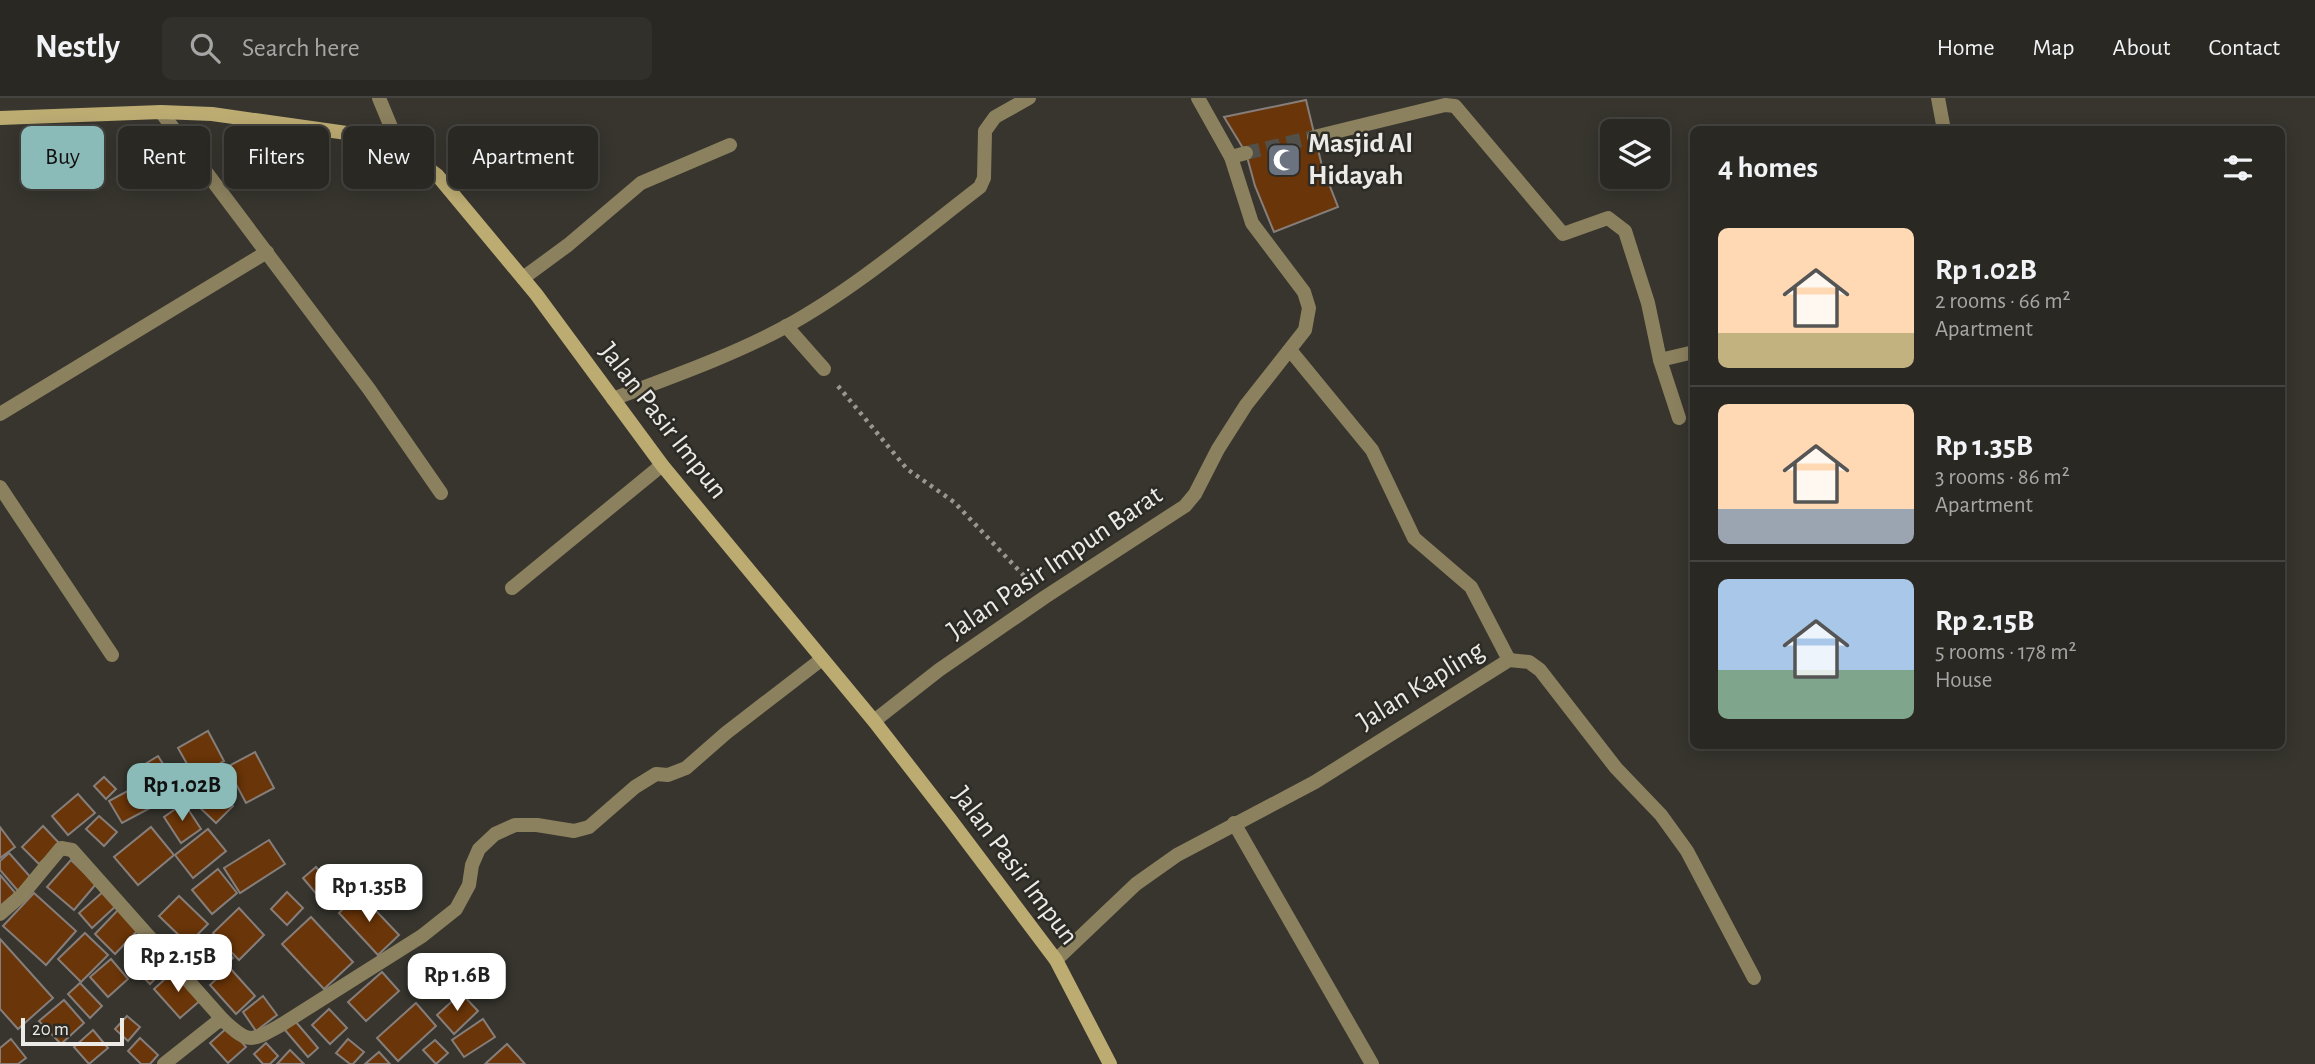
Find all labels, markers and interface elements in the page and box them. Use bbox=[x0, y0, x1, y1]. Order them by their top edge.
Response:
search box bbox=[162, 17, 652, 80]
icon: search bbox=[186, 29, 224, 67]
text: Nestly bbox=[35, 31, 120, 64]
text: Search here bbox=[242, 35, 360, 61]
text: Home bbox=[1937, 36, 1995, 60]
text: Map bbox=[2033, 36, 2075, 60]
text: About bbox=[2113, 36, 2170, 60]
text: Contact bbox=[2208, 36, 2280, 60]
map controls bbox=[1600, 119, 1670, 189]
button: layers bbox=[1600, 119, 1670, 189]
chip: Buy bbox=[21, 126, 104, 189]
chip: Rent bbox=[118, 126, 210, 189]
chip: Filters bbox=[224, 126, 329, 189]
chip: New bbox=[343, 126, 434, 189]
chip: Apartment bbox=[448, 126, 598, 189]
place label: Masjid Al Hidayah bbox=[1308, 130, 1413, 190]
mosque icon: Masjid Al Hidayah bbox=[1265, 141, 1303, 179]
icon: filters bbox=[2219, 149, 2257, 187]
text: 4 homes bbox=[1718, 153, 1818, 183]
text: Rp 1.02B bbox=[1935, 255, 2037, 285]
icon: home bbox=[1774, 256, 1858, 340]
text: 2 rooms · 66 m² bbox=[1935, 290, 2071, 313]
text: Apartment bbox=[1935, 318, 2033, 341]
street label: Jalan Pasir Impun bbox=[594, 338, 732, 504]
text: Rp 1.35B bbox=[1935, 431, 2033, 461]
icon: home bbox=[1774, 432, 1858, 516]
text: 3 rooms · 86 m² bbox=[1935, 466, 2070, 489]
street label: Jalan Pasir Impun Barat bbox=[942, 481, 1168, 645]
text: Apartment bbox=[1935, 494, 2033, 517]
text: Rp 2.15B bbox=[1935, 606, 2034, 636]
icon: home bbox=[1774, 607, 1858, 691]
street label: Jalan Kapling bbox=[1353, 636, 1490, 736]
text: 5 rooms · 178 m² bbox=[1935, 641, 2077, 664]
text: House bbox=[1935, 669, 1992, 692]
pin: Rp 1.02B bbox=[110, 764, 254, 823]
text: Rp 1.02B bbox=[143, 774, 221, 797]
street label: Jalan Pasir Impun bbox=[947, 782, 1083, 950]
pin: Rp 1.35B bbox=[297, 864, 441, 924]
text: Rp 1.35B bbox=[331, 875, 407, 898]
pin: Rp 2.15B bbox=[106, 934, 250, 994]
text: Rp 2.15B bbox=[140, 945, 216, 968]
pin: Rp 1.6B bbox=[392, 954, 522, 1013]
text: Rp 1.6B bbox=[424, 964, 490, 987]
scale bar bbox=[21, 1015, 124, 1047]
text: 20 m bbox=[32, 1020, 69, 1039]

